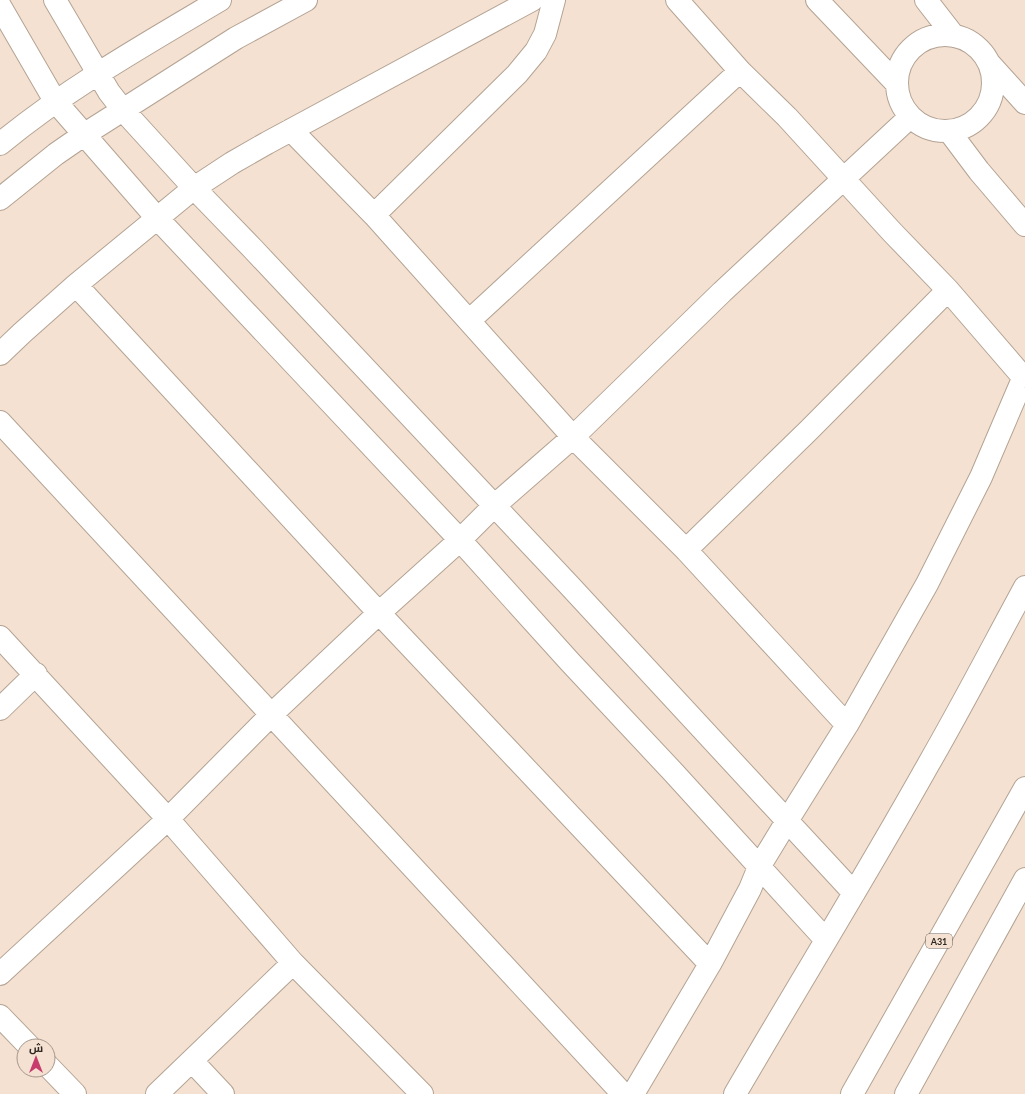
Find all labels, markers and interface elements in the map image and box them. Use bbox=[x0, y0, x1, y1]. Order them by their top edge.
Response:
road number: A31 bbox=[926, 934, 952, 948]
north arrow bbox=[16, 1038, 56, 1078]
text: ش bbox=[29, 1041, 43, 1055]

